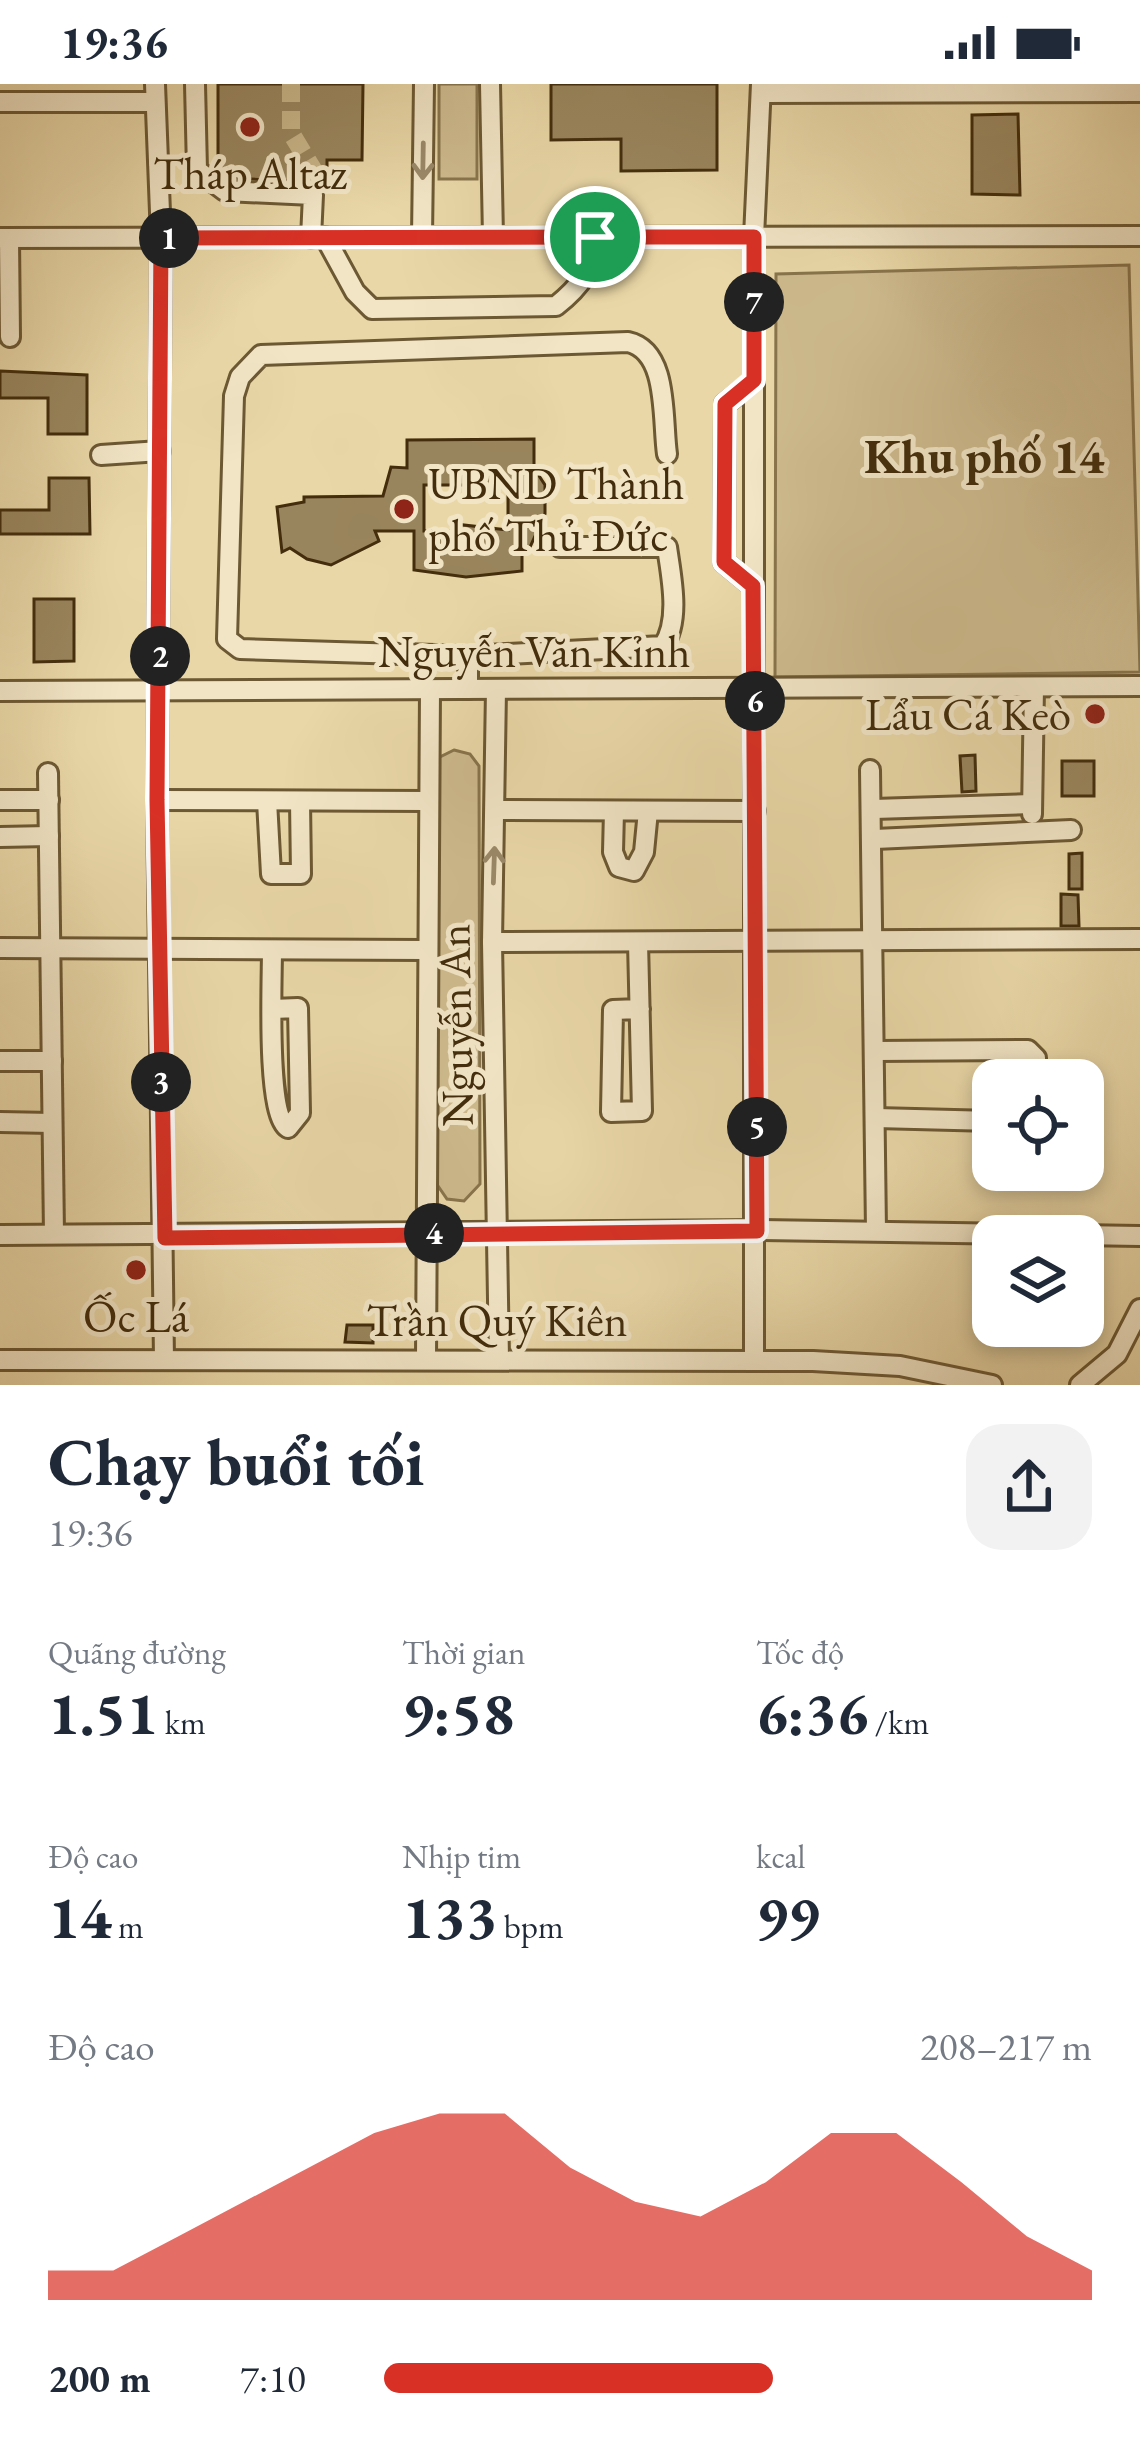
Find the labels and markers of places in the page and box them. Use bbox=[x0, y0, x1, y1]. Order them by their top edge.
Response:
marker: Tháp Altaz bbox=[237, 114, 263, 140]
place label: Tháp Altaz bbox=[153, 144, 347, 202]
pin bbox=[544, 186, 646, 288]
pin: 1 bbox=[139, 208, 199, 268]
pin: 7 bbox=[724, 272, 784, 332]
place label: UBND Thành phố Thủ Đức bbox=[428, 454, 684, 564]
marker: UBND Thành phố Thủ Đức bbox=[391, 496, 417, 522]
pin: 2 bbox=[130, 626, 190, 686]
pin: 6 bbox=[725, 671, 785, 731]
place label: Lẩu Cá Keò bbox=[865, 685, 1071, 743]
marker: Lẩu Cá Keò bbox=[1082, 701, 1108, 727]
pin: 3 bbox=[131, 1052, 191, 1112]
pin: 5 bbox=[727, 1097, 787, 1157]
pin: 4 bbox=[404, 1203, 464, 1263]
marker: Ốc Lá bbox=[123, 1257, 149, 1283]
place label: Ốc Lá bbox=[83, 1287, 189, 1345]

